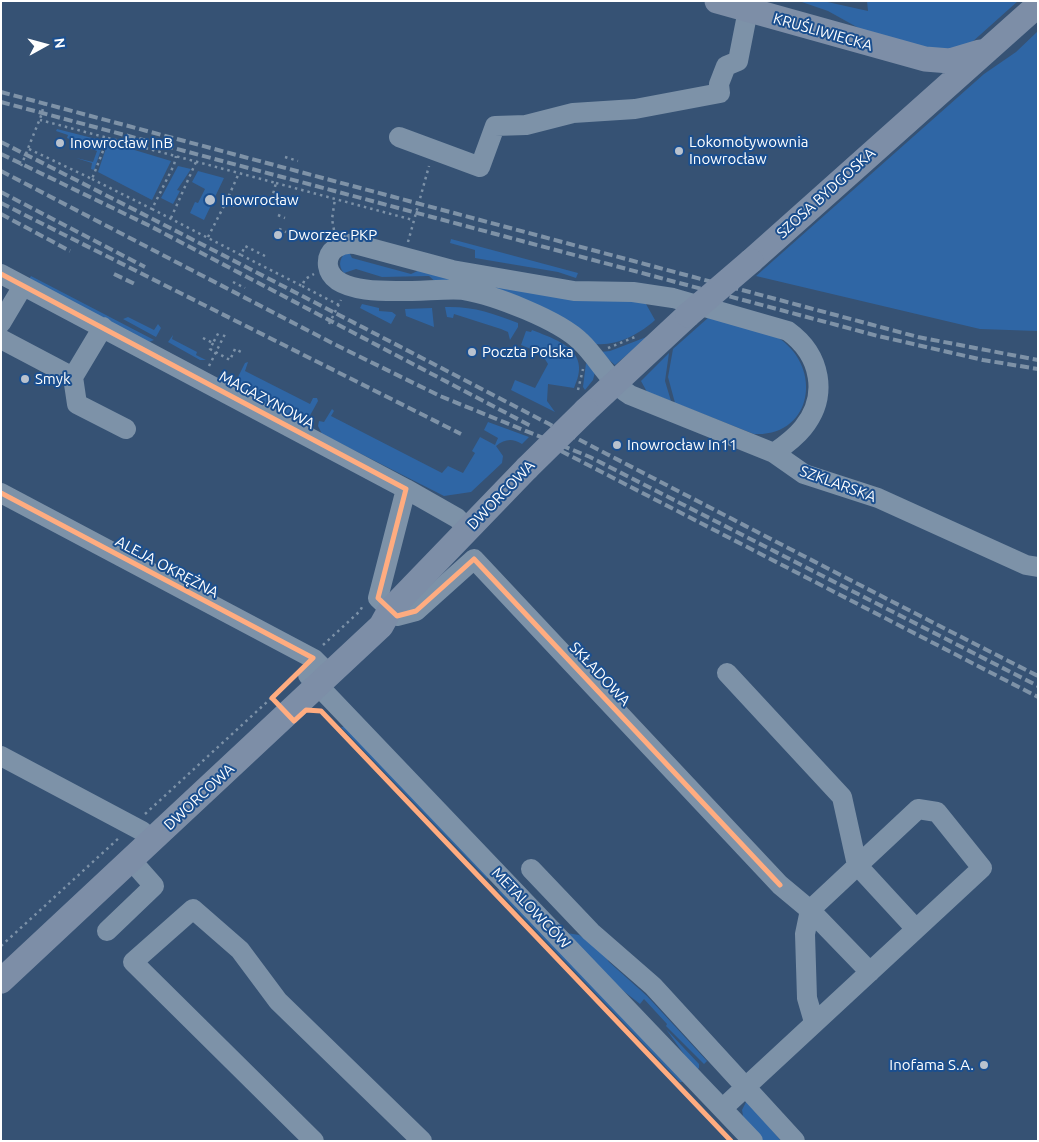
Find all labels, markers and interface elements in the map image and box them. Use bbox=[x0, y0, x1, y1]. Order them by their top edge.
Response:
street label: KRUŚLIWIECKA bbox=[771, 9, 875, 55]
north arrow bbox=[20, 20, 70, 70]
text: N bbox=[51, 37, 68, 49]
place label: Lokomotywownia Inowrocław bbox=[689, 133, 809, 168]
place label: Inowrocław InB bbox=[70, 134, 173, 152]
marker: Inowrocław InB bbox=[54, 137, 66, 149]
street label: SZOSA BYDGOSKA bbox=[773, 144, 879, 242]
marker: Lokomotywownia Inowrocław bbox=[673, 145, 685, 157]
place label: Inowrocław bbox=[221, 191, 299, 209]
marker: Inowrocław bbox=[203, 193, 217, 207]
place label: Dworzec PKP bbox=[288, 226, 377, 244]
marker: Dworzec PKP bbox=[272, 229, 284, 241]
place label: Poczta Polska bbox=[482, 343, 574, 361]
marker: Poczta Polska bbox=[466, 346, 478, 358]
street label: MAGAZYNOWA bbox=[216, 367, 318, 433]
place label: Smyk bbox=[35, 370, 71, 388]
marker: Smyk bbox=[19, 373, 31, 385]
place label: Inowrocław In11 bbox=[627, 436, 737, 454]
marker: Inowrocław In11 bbox=[611, 439, 623, 451]
street label: DWORCOWA bbox=[464, 457, 538, 533]
street label: SZKLARSKA bbox=[797, 462, 879, 506]
street label: ALEJA OKRĘŻNA bbox=[112, 532, 222, 602]
street label: SKŁADOWA bbox=[566, 638, 634, 710]
street label: DWORCOWA bbox=[160, 760, 238, 834]
street label: METALOWCÓW bbox=[488, 864, 574, 952]
place label: Inofama S.A. bbox=[889, 1056, 974, 1074]
marker: Inofama S.A. bbox=[978, 1059, 990, 1071]

